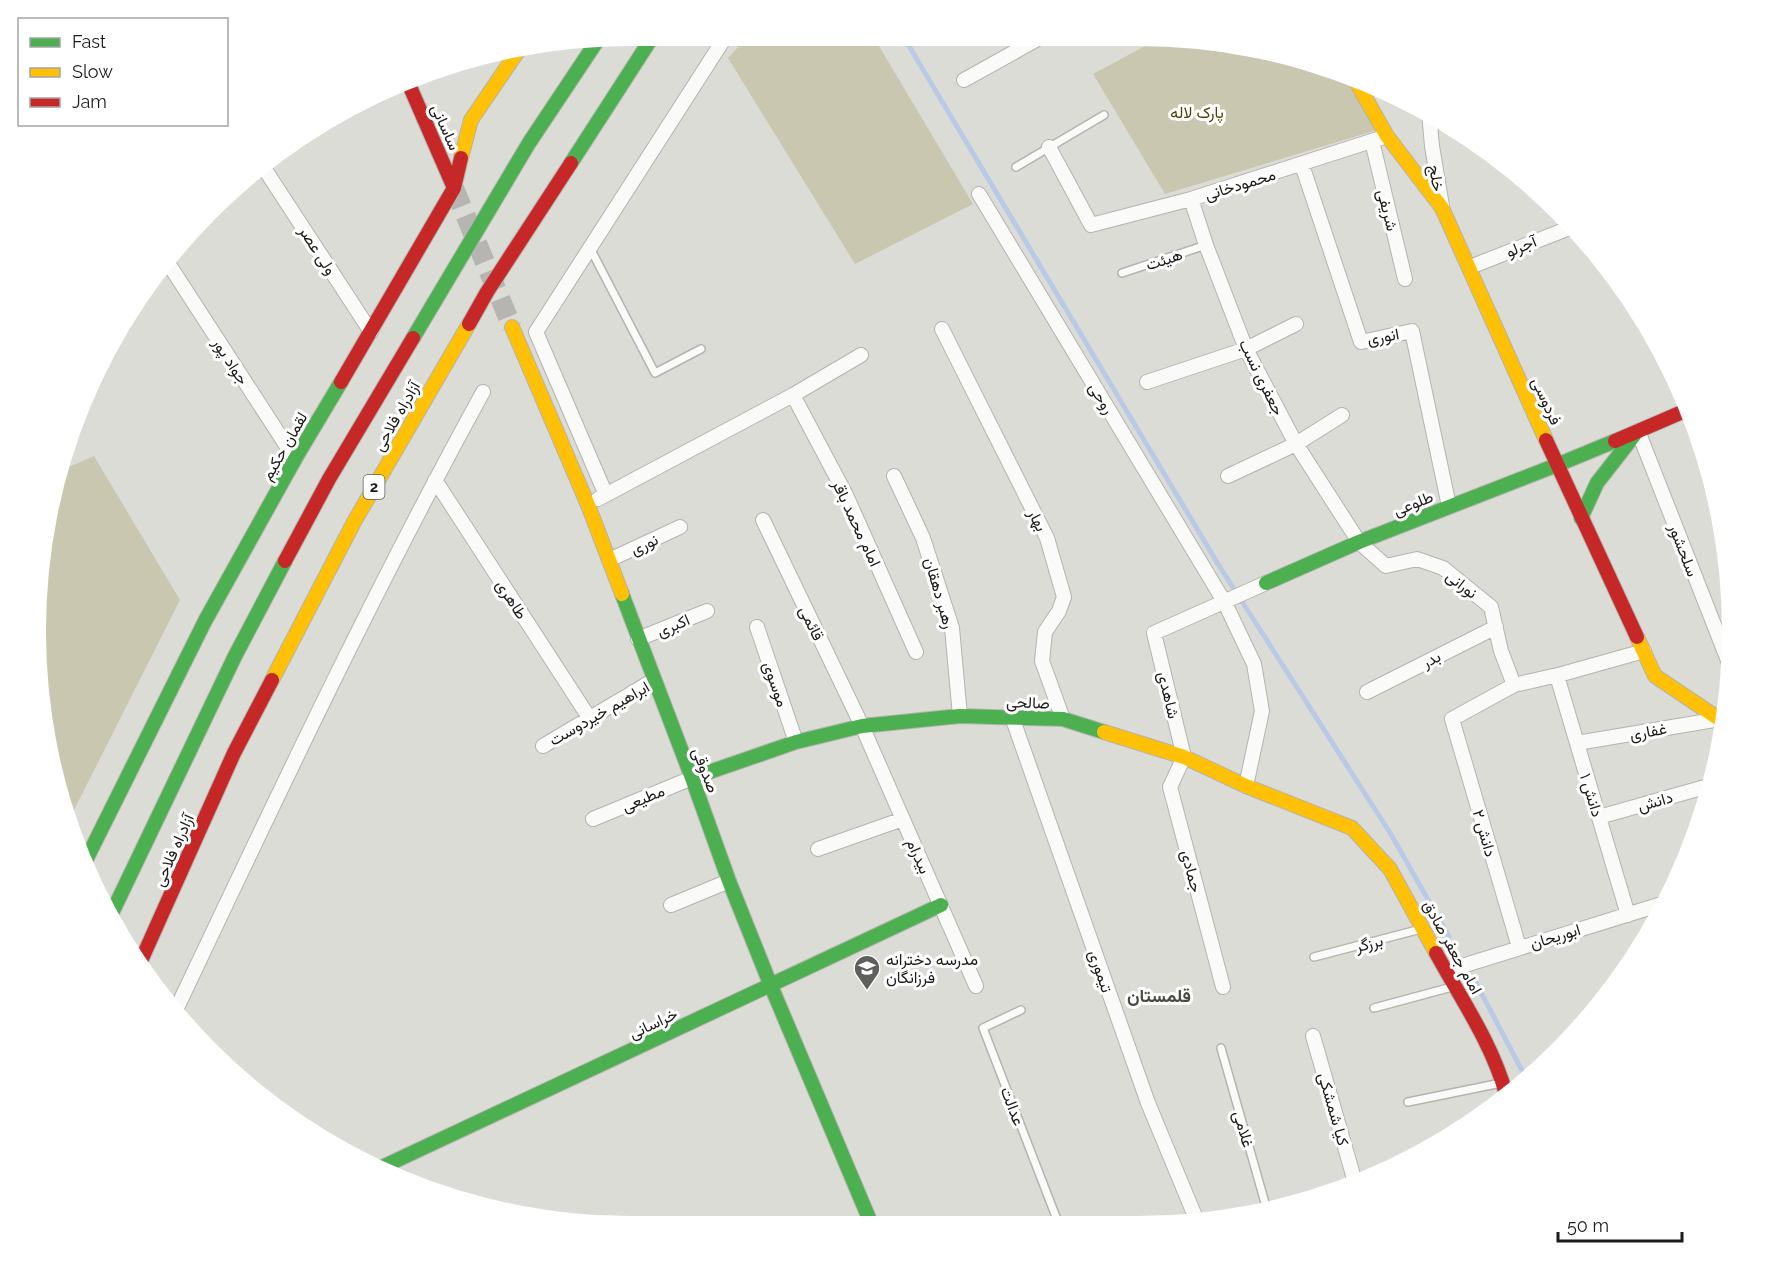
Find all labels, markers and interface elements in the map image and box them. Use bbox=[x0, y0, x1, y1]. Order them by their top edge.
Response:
legend bbox=[18, 18, 228, 126]
text: Fast bbox=[72, 31, 106, 52]
text: Slow bbox=[72, 61, 113, 82]
text: Jam bbox=[72, 91, 107, 112]
street label: ساسانی bbox=[426, 101, 464, 154]
park label: پارک لاله bbox=[1170, 103, 1224, 124]
street label: خلج bbox=[1423, 163, 1448, 193]
street label: محمودخانی bbox=[1202, 165, 1278, 205]
street label: شریفی bbox=[1372, 187, 1402, 233]
street label: ولی عصر bbox=[293, 221, 340, 279]
street label: آجرلو bbox=[1503, 231, 1541, 262]
street label: هیئت bbox=[1143, 245, 1185, 274]
street label: انوری bbox=[1366, 324, 1401, 350]
street label: جواد پور bbox=[206, 334, 253, 389]
street label: جعفری نسب bbox=[1234, 336, 1288, 419]
street label: فردوسی bbox=[1527, 374, 1565, 428]
street label: آزادراه فلاحی bbox=[369, 377, 425, 455]
street label: روحی bbox=[1084, 379, 1118, 418]
street label: لقمان حکیم bbox=[257, 409, 312, 484]
road number: 2 bbox=[364, 475, 385, 499]
street label: امام محمد باقر bbox=[827, 476, 885, 570]
street label: طلوعی bbox=[1390, 487, 1436, 521]
street label: بهار bbox=[1023, 505, 1051, 535]
street label: سلحشور bbox=[1664, 520, 1702, 579]
street label: نوری bbox=[627, 530, 662, 560]
street label: رهبر دهقان bbox=[919, 555, 959, 631]
street label: نورانی bbox=[1442, 566, 1481, 603]
street label: طاهری bbox=[491, 576, 531, 623]
street label: قائمی bbox=[794, 603, 828, 644]
street label: اکبری bbox=[654, 610, 693, 642]
street label: بدر bbox=[1418, 647, 1444, 674]
street label: موسوی bbox=[758, 659, 792, 710]
street label: شاهدی bbox=[1153, 670, 1183, 721]
street label: ابراهیم خیردوست bbox=[546, 677, 653, 751]
street label: صالحی bbox=[1006, 692, 1050, 714]
street label: غفاری bbox=[1628, 719, 1668, 745]
street label: صدوقی bbox=[687, 745, 723, 796]
street label: دانش ۱ bbox=[1575, 771, 1607, 819]
street label: مطیعی bbox=[619, 781, 668, 817]
street label: دانش bbox=[1635, 787, 1675, 816]
street label: دانش ۲ bbox=[1468, 807, 1500, 859]
street label: آزادراه فلاحی bbox=[149, 810, 199, 890]
street label: بیدرام bbox=[901, 836, 935, 877]
street label: جمادی bbox=[1176, 848, 1206, 895]
street label: امام جعفر صادق bbox=[1418, 897, 1486, 998]
street label: ابوریحان bbox=[1528, 920, 1583, 954]
street label: برزگر bbox=[1352, 931, 1385, 957]
street label: تیموری bbox=[1083, 947, 1117, 995]
place label: مدرسه دخترانه فرزانگان bbox=[886, 950, 978, 988]
school or university icon: مدرسه دخترانه فرزانگان bbox=[852, 953, 882, 991]
district label: قلمستان bbox=[1127, 985, 1191, 1006]
street label: خراسانی bbox=[626, 1004, 681, 1044]
street label: کیا شمشکی bbox=[1313, 1070, 1353, 1148]
street label: عدالت bbox=[996, 1084, 1029, 1128]
street label: غلامی bbox=[1228, 1109, 1258, 1150]
scale bar bbox=[1558, 1205, 1682, 1243]
text: 50 m bbox=[1567, 1215, 1609, 1236]

